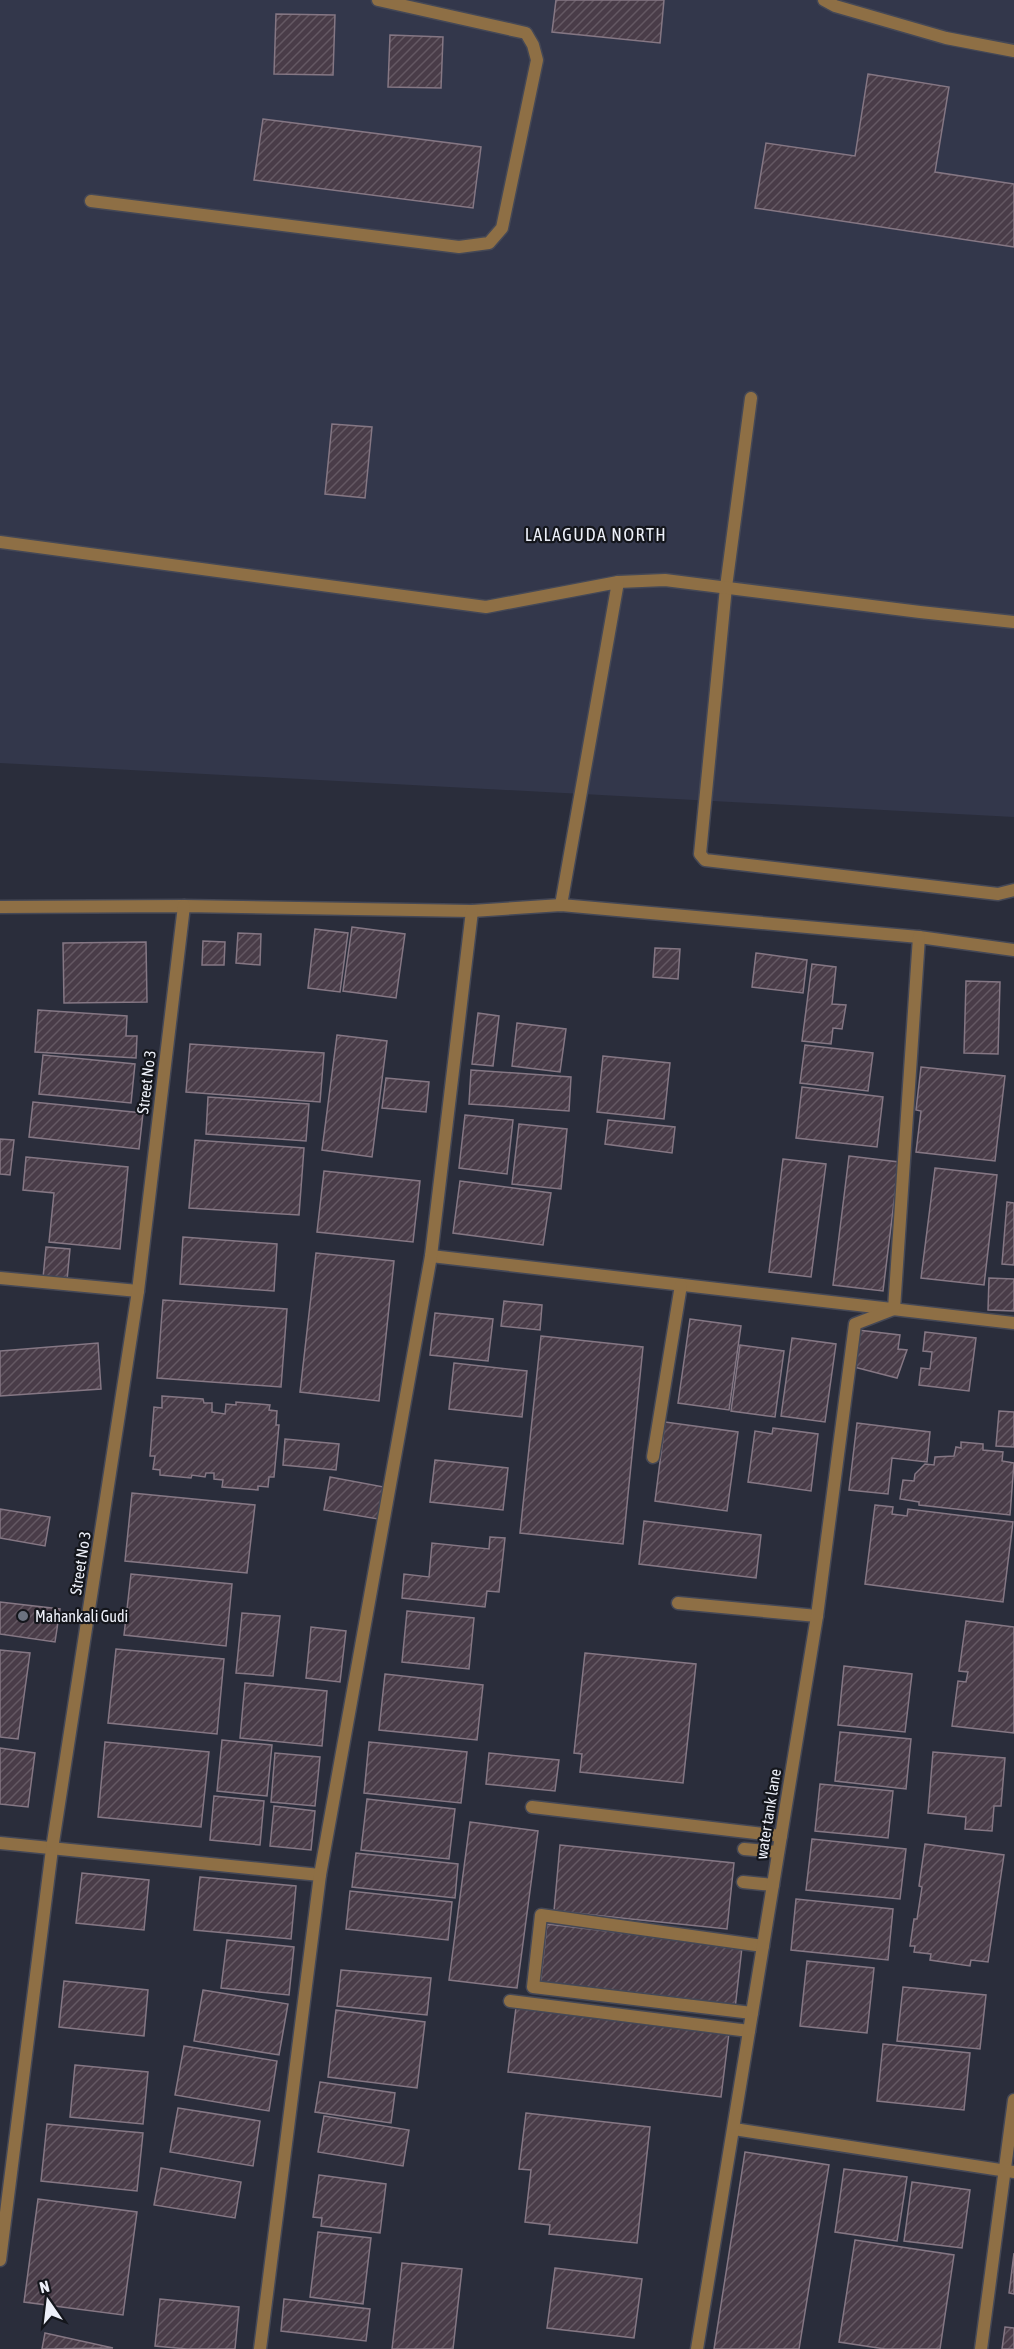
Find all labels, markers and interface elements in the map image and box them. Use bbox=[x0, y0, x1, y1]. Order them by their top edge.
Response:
district label: LALAGUDA NORTH bbox=[525, 524, 667, 545]
street label: Street No 3 bbox=[133, 1049, 159, 1115]
street label: Street No 3 bbox=[66, 1530, 94, 1596]
place label: Mahankali Gudi bbox=[35, 1607, 128, 1625]
marker: Mahankali Gudi bbox=[16, 1609, 30, 1623]
street label: water tank lane bbox=[752, 1768, 784, 1860]
north arrow bbox=[18, 2271, 78, 2331]
text: N bbox=[38, 2277, 51, 2296]

